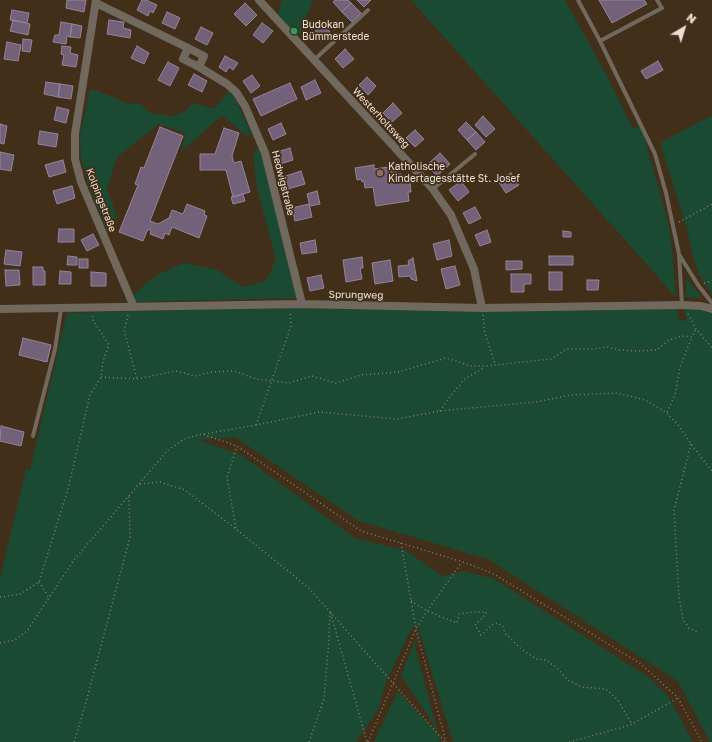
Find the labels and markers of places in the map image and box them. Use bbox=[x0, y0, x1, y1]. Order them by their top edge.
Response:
place label: Budokan Bümmerstede bbox=[302, 19, 369, 42]
marker: Budokan Bümmerstede bbox=[289, 26, 299, 36]
place label: Katholische Kindertagesstätte St. Josef bbox=[388, 161, 520, 184]
marker: Katholische Kindertagesstätte St. Josef bbox=[375, 168, 385, 178]

